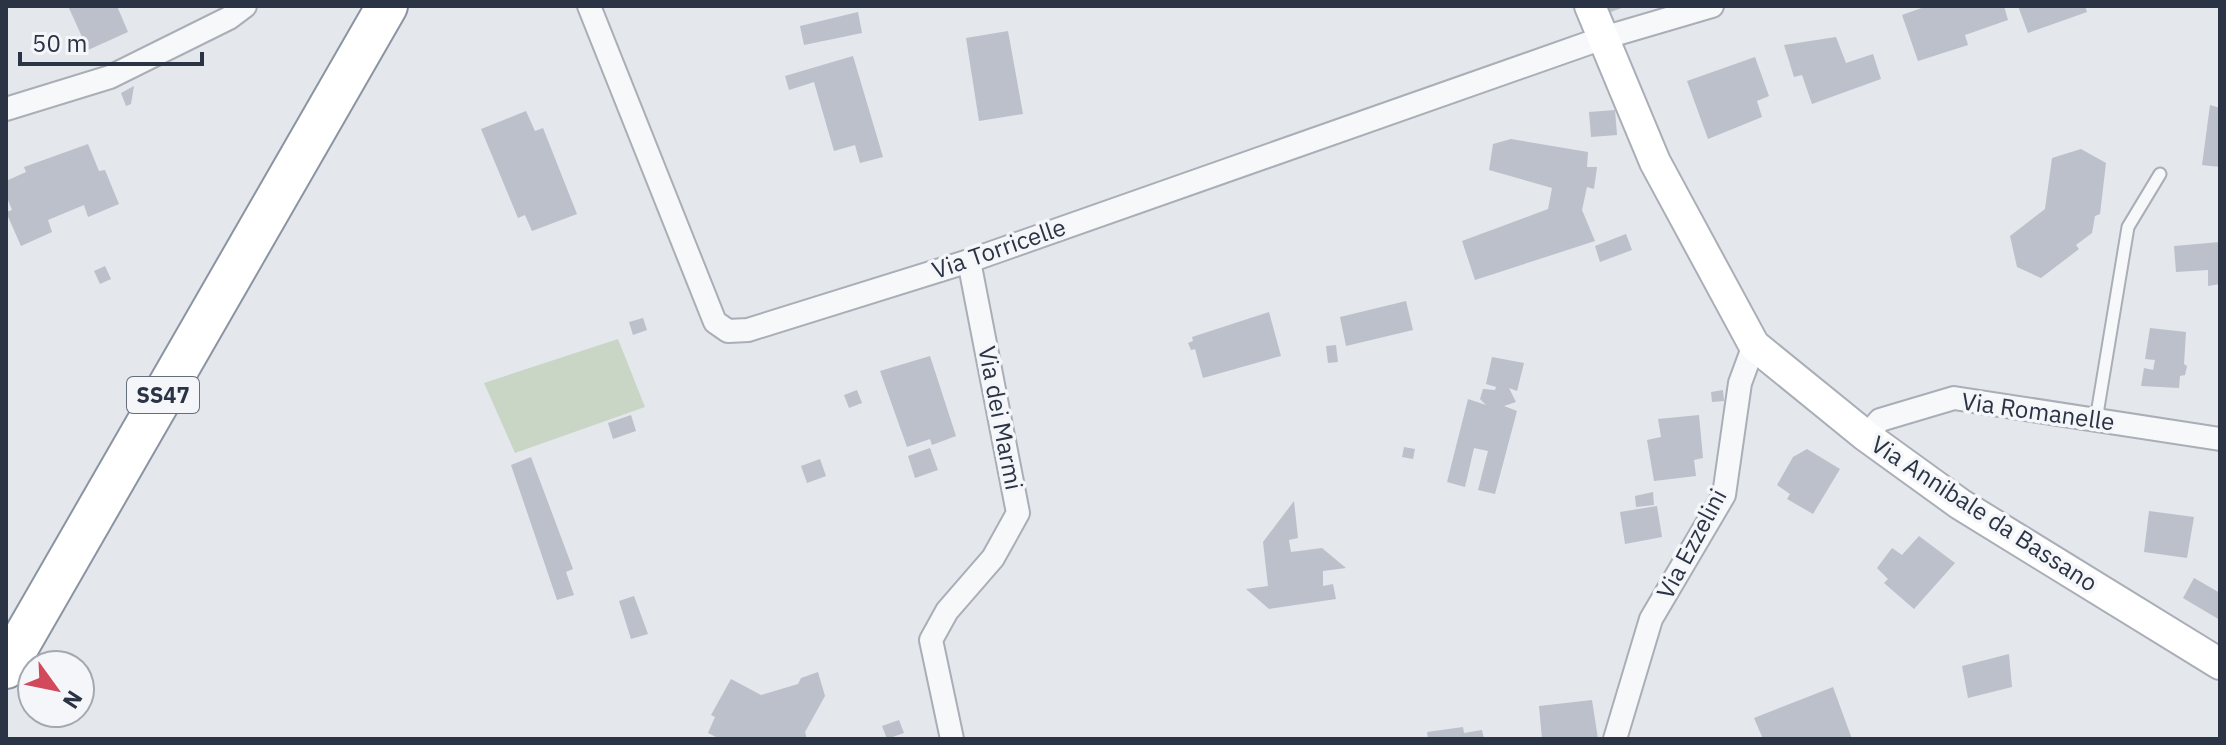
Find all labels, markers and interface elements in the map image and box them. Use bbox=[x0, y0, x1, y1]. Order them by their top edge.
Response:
scale bar bbox=[20, 16, 202, 66]
text: 50 m bbox=[32, 27, 87, 59]
street label: Via Torricelle bbox=[927, 210, 1070, 286]
street label: Via dei Marmi bbox=[971, 343, 1031, 492]
road number: SS47 bbox=[127, 377, 199, 413]
street label: Via Romanelle bbox=[1960, 384, 2117, 438]
street label: Via Annibale da Bassano bbox=[1865, 428, 2104, 598]
street label: Via Ezzelini bbox=[1649, 483, 1734, 604]
north arrow bbox=[16, 649, 96, 729]
text: N bbox=[57, 686, 90, 715]

